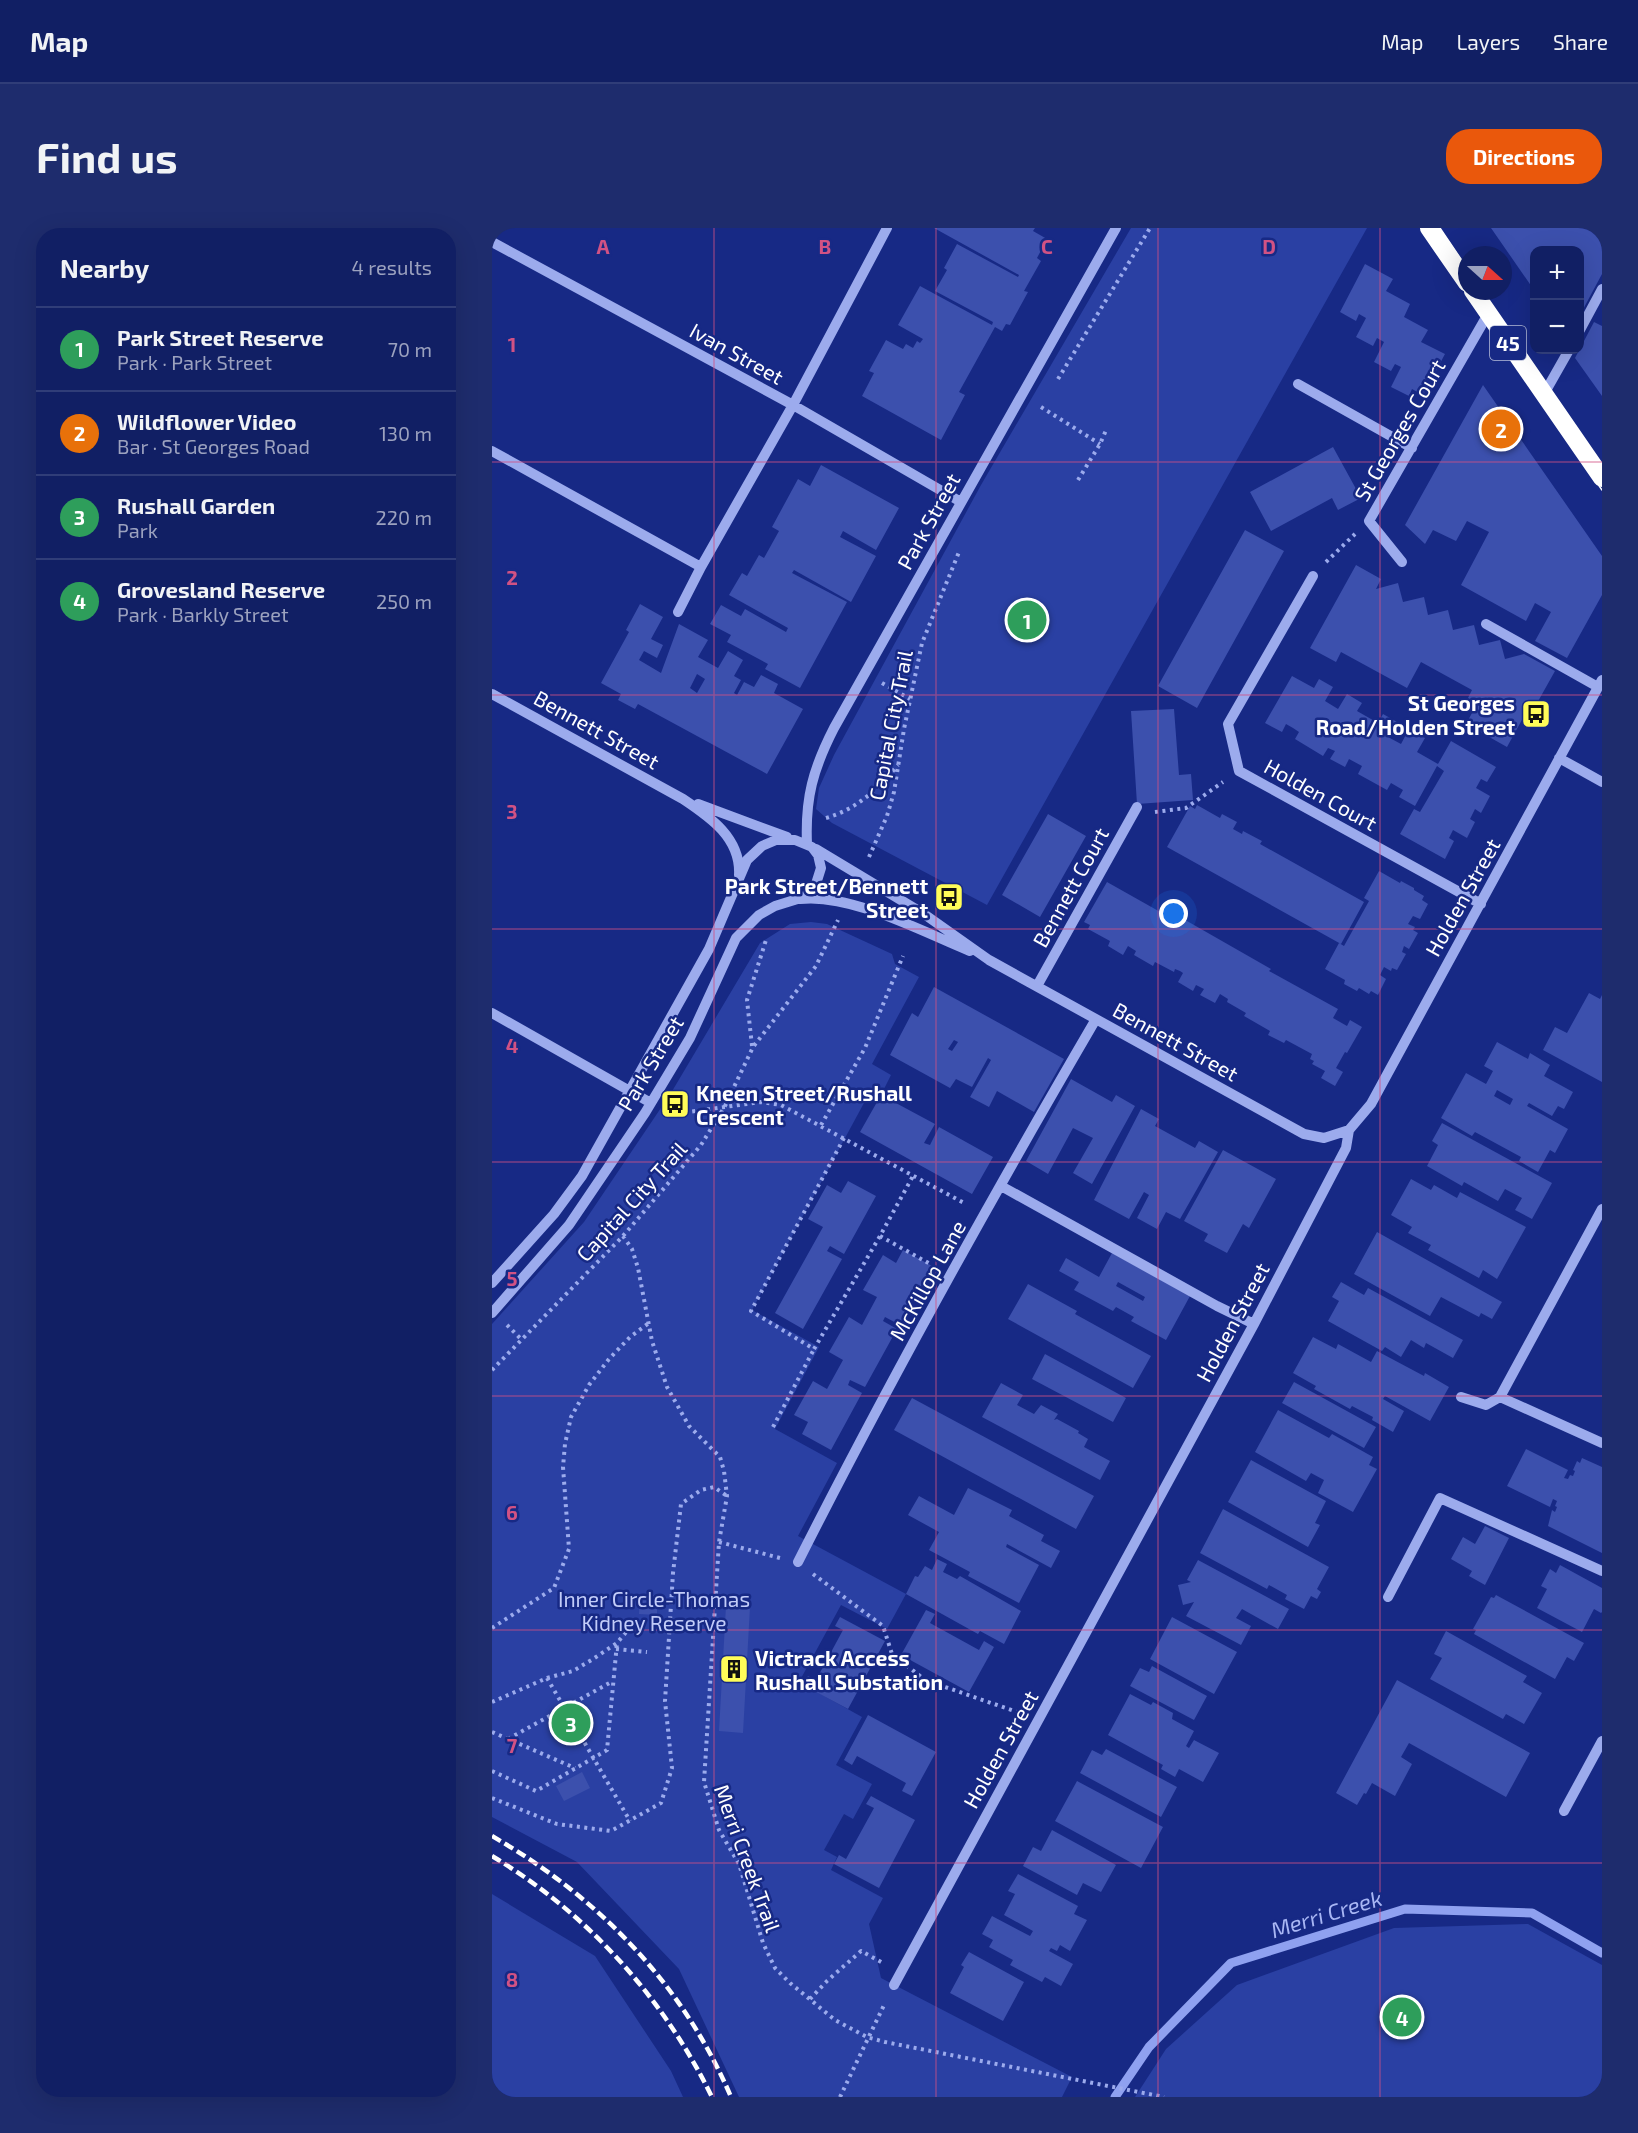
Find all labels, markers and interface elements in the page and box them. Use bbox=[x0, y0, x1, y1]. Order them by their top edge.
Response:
text: Map bbox=[30, 24, 88, 58]
text: Map bbox=[1381, 29, 1423, 54]
text: Layers bbox=[1456, 29, 1520, 54]
text: Share bbox=[1553, 29, 1608, 54]
button: Directions bbox=[1446, 129, 1602, 184]
text: Find us bbox=[36, 131, 178, 181]
text: A bbox=[596, 234, 610, 258]
text: B bbox=[819, 234, 831, 258]
text: C bbox=[1041, 234, 1053, 258]
text: D bbox=[1262, 234, 1276, 258]
north arrow bbox=[1458, 246, 1512, 300]
map controls bbox=[1530, 246, 1584, 354]
button: + bbox=[1530, 246, 1584, 300]
text: Nearby bbox=[60, 252, 149, 283]
text: 4 results bbox=[352, 255, 432, 279]
button: − bbox=[1530, 300, 1584, 354]
street label: Ivan Street bbox=[686, 317, 788, 389]
text: Park Street Reserve bbox=[117, 324, 324, 350]
road number: 45 bbox=[1490, 326, 1526, 360]
text: 1 bbox=[508, 332, 516, 356]
text: 1 bbox=[75, 337, 84, 361]
text: 70 m bbox=[388, 337, 432, 361]
text: Park · Park Street bbox=[117, 350, 272, 374]
street label: St Georges Court bbox=[1348, 355, 1450, 505]
pin: 2 bbox=[1482, 406, 1520, 452]
text: Wildflower Video bbox=[117, 408, 297, 434]
text: 2 bbox=[74, 421, 85, 445]
text: 130 m bbox=[379, 421, 432, 445]
text: Bar · St Georges Road bbox=[117, 434, 310, 458]
street label: Park Street bbox=[891, 469, 965, 573]
text: Rushall Garden bbox=[117, 492, 275, 518]
text: 3 bbox=[74, 505, 85, 529]
text: 220 m bbox=[375, 505, 432, 529]
text: Park bbox=[117, 518, 158, 542]
text: 2 bbox=[506, 565, 518, 589]
text: Grovesland Reserve bbox=[117, 576, 325, 602]
text: 4 bbox=[73, 589, 86, 613]
text: 250 m bbox=[376, 589, 432, 613]
pin: 1 bbox=[1008, 598, 1046, 642]
text: Park · Barkly Street bbox=[117, 602, 289, 626]
street label: Capital City Trail bbox=[863, 647, 917, 802]
street label: Bennett Street bbox=[530, 684, 664, 774]
place label: St Georges Road/Holden Street bbox=[1316, 690, 1515, 739]
bus stop icon: St Georges Road/Holden Street bbox=[1520, 698, 1552, 730]
street label: Holden Court bbox=[1260, 753, 1382, 835]
text: 3 bbox=[506, 799, 518, 823]
street label: Bennett Court bbox=[1027, 823, 1113, 951]
street label: Holden Street bbox=[1419, 834, 1505, 960]
place label: Park Street/Bennett Street bbox=[725, 873, 928, 922]
bus stop icon: Park Street/Bennett Street bbox=[933, 881, 965, 913]
your location bbox=[1159, 899, 1188, 928]
street label: Bennett Street bbox=[1109, 996, 1243, 1086]
street label: Park Street bbox=[612, 1011, 688, 1115]
text: 4 bbox=[506, 1033, 519, 1057]
place label: Kneen Street/Rushall Crescent bbox=[696, 1080, 912, 1129]
bus stop icon: Kneen Street/Rushall Crescent bbox=[659, 1088, 691, 1120]
street label: Capital City Trail bbox=[571, 1135, 692, 1266]
street label: McKillop Lane bbox=[884, 1216, 970, 1344]
street label: Holden Street bbox=[1190, 1258, 1274, 1386]
text: 5 bbox=[506, 1266, 518, 1290]
text: 6 bbox=[506, 1500, 518, 1524]
park label: Inner Circle-Thomas Kidney Reserve bbox=[558, 1586, 750, 1635]
place label: Victrack Access Rushall Substation bbox=[755, 1645, 943, 1694]
building icon: Victrack Access Rushall Substation bbox=[718, 1653, 750, 1685]
street label: Holden Street bbox=[957, 1686, 1043, 1812]
pin: 3 bbox=[552, 1700, 590, 1746]
text: 7 bbox=[507, 1733, 518, 1757]
street label: Merri Creek Trail bbox=[710, 1781, 787, 1936]
water label: Merri Creek bbox=[1267, 1884, 1385, 1942]
text: 8 bbox=[506, 1967, 518, 1991]
pin: 4 bbox=[1382, 1994, 1422, 2040]

